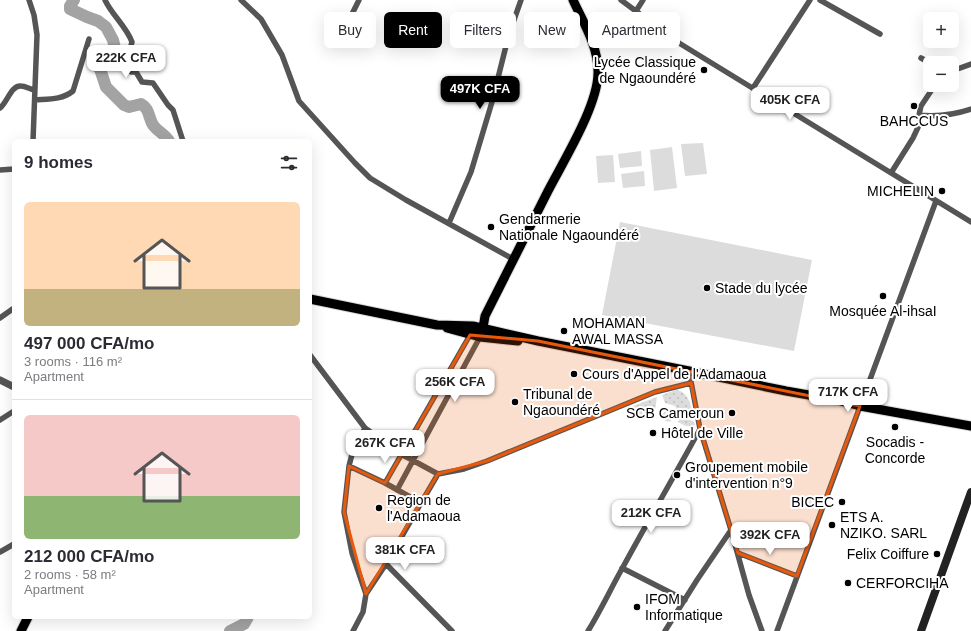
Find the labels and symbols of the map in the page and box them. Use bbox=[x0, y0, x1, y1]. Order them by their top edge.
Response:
pin: 222K CFA bbox=[85, 45, 167, 79]
place label: Lycée Classique de Ngaoundéré bbox=[594, 54, 696, 86]
marker: Lycée Classique de Ngaoundéré bbox=[699, 65, 709, 75]
pin: 497K CFA bbox=[439, 76, 521, 110]
pin: 405K CFA bbox=[749, 87, 831, 121]
marker: BAHCCUS bbox=[909, 101, 919, 111]
place label: BAHCCUS bbox=[880, 113, 948, 129]
place label: MICHELIN bbox=[867, 183, 934, 199]
marker: MICHELIN bbox=[937, 186, 947, 196]
place label: Gendarmerie Nationale Ngaoundéré bbox=[499, 211, 639, 243]
marker: Gendarmerie Nationale Ngaoundéré bbox=[486, 222, 496, 232]
place label: Stade du lycée bbox=[715, 280, 808, 296]
marker: Stade du lycée bbox=[702, 283, 712, 293]
marker: Mosquée Al-ihsaI bbox=[878, 291, 888, 301]
place label: Mosquée Al-ihsaI bbox=[829, 303, 937, 319]
place label: MOHAMAN AWAL MASSA bbox=[572, 315, 664, 347]
marker: MOHAMAN AWAL MASSA bbox=[559, 326, 569, 336]
place label: Cours d'Appel de l'Adamaoua bbox=[582, 366, 767, 382]
pin: 256K CFA bbox=[414, 369, 496, 403]
marker: Cours d'Appel de l'Adamaoua bbox=[569, 369, 579, 379]
pin: 717K CFA bbox=[807, 379, 889, 413]
place label: Tribunal de Ngaoundéré bbox=[523, 386, 600, 418]
marker: Tribunal de Ngaoundéré bbox=[510, 397, 520, 407]
place label: SCB Cameroun bbox=[626, 405, 724, 421]
marker: SCB Cameroun bbox=[727, 408, 737, 418]
marker: Socadis - Concorde bbox=[890, 422, 900, 432]
place label: Hôtel de Ville bbox=[661, 425, 743, 441]
marker: Hôtel de Ville bbox=[648, 428, 658, 438]
pin: 267K CFA bbox=[344, 430, 426, 464]
place label: Socadis - Concorde bbox=[865, 434, 926, 466]
place label: Groupement mobile d'intervention n°9 bbox=[685, 459, 808, 491]
marker: Groupement mobile d'intervention n°9 bbox=[672, 470, 682, 480]
place label: Region de l'Adamaoua bbox=[387, 492, 461, 524]
place label: BICEC bbox=[791, 494, 834, 510]
marker: BICEC bbox=[837, 497, 847, 507]
pin: 212K CFA bbox=[610, 500, 692, 534]
marker: Region de l'Adamaoua bbox=[374, 503, 384, 513]
place label: ETS A. NZIKO. SARL bbox=[840, 509, 927, 541]
marker: ETS A. NZIKO. SARL bbox=[827, 520, 837, 530]
pin: 392K CFA bbox=[729, 522, 811, 556]
pin: 381K CFA bbox=[364, 537, 446, 571]
place label: Felix Coiffure bbox=[847, 546, 929, 562]
marker: Felix Coiffure bbox=[932, 549, 942, 559]
place label: CERFORCIHA bbox=[856, 575, 949, 591]
marker: CERFORCIHA bbox=[843, 578, 853, 588]
place label: IFOM Informatique bbox=[645, 591, 723, 623]
marker: IFOM Informatique bbox=[632, 602, 642, 612]

